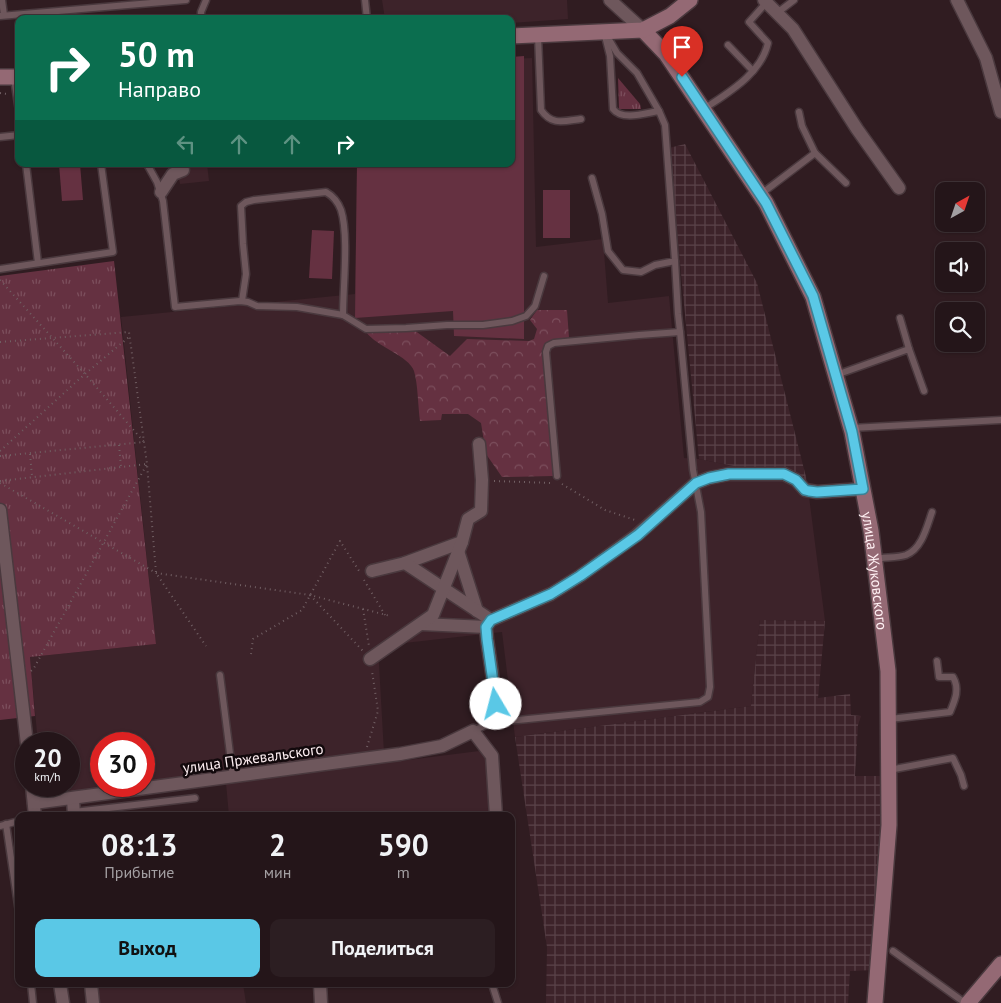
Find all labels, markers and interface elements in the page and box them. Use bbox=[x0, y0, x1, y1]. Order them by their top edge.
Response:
pin bbox=[661, 26, 703, 77]
text: 50 m bbox=[118, 31, 195, 77]
icon: arrive bbox=[668, 33, 696, 61]
icon: right bbox=[35, 35, 100, 100]
text: Направо bbox=[118, 75, 201, 103]
icon: left bbox=[172, 130, 200, 158]
icon: ahead bbox=[225, 130, 253, 158]
icon: ahead bbox=[278, 130, 306, 158]
icon: right bbox=[331, 130, 359, 158]
north arrow bbox=[935, 182, 985, 232]
map controls bbox=[935, 182, 985, 352]
button: sound bbox=[935, 242, 985, 292]
button: search bbox=[935, 302, 985, 352]
street label: улица Жуковского bbox=[858, 510, 892, 631]
position arrow bbox=[469, 677, 521, 729]
speed limit sign: 30 bbox=[90, 732, 155, 797]
street label: улица Пржевальского bbox=[181, 739, 325, 777]
text: 20 bbox=[33, 742, 62, 774]
text: km/h bbox=[34, 769, 61, 784]
text: 08:13 bbox=[101, 825, 177, 864]
text: 2 bbox=[269, 825, 286, 864]
text: 590 bbox=[378, 825, 429, 864]
text: Прибытие bbox=[104, 862, 175, 882]
text: мин bbox=[264, 862, 291, 882]
text: m bbox=[397, 862, 410, 882]
button: Выход bbox=[35, 919, 260, 977]
button: Поделиться bbox=[270, 919, 495, 977]

